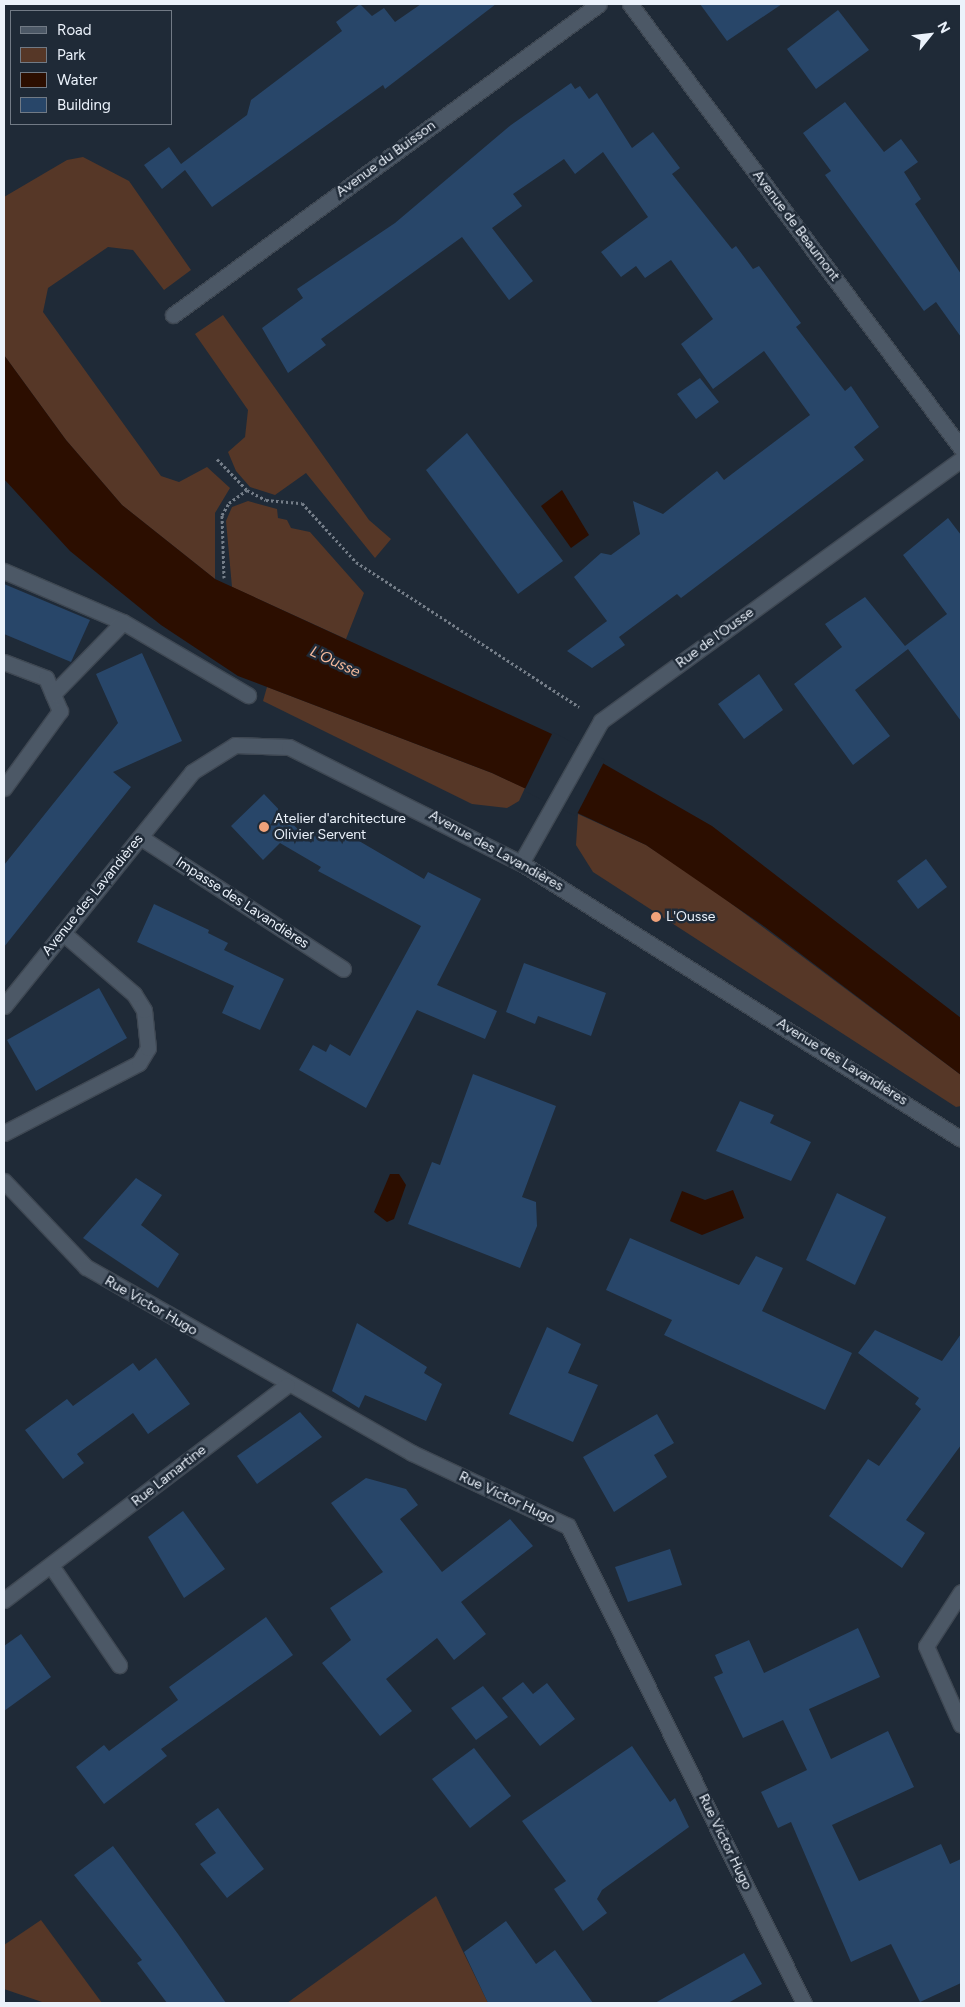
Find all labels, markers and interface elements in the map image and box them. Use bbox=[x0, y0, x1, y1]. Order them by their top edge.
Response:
legend bbox=[10, 10, 172, 125]
north arrow bbox=[905, 10, 955, 60]
text: N bbox=[933, 19, 954, 36]
text: Road bbox=[57, 21, 92, 39]
text: Park bbox=[57, 46, 86, 64]
text: Water bbox=[57, 71, 97, 89]
text: Building bbox=[57, 96, 111, 114]
street label: Avenue du Buisson bbox=[333, 117, 439, 201]
street label: Avenue de Beaumont bbox=[749, 167, 843, 285]
street label: Rue de l'Ousse bbox=[673, 604, 757, 672]
water label: L'Ousse bbox=[307, 643, 363, 681]
street label: Avenue des Lavandières bbox=[426, 807, 566, 895]
place label: Atelier d'architecture Olivier Servent bbox=[274, 811, 406, 844]
marker: Atelier d'architecture Olivier Servent bbox=[258, 821, 270, 833]
street label: Avenue des Lavandières bbox=[39, 831, 147, 959]
street label: Impasse des Lavandières bbox=[172, 854, 312, 952]
place label: L'Ousse bbox=[666, 909, 715, 925]
marker: L'Ousse bbox=[650, 911, 662, 923]
street label: Avenue des Lavandières bbox=[774, 1015, 910, 1109]
street label: Rue Victor Hugo bbox=[102, 1273, 200, 1339]
street label: Rue Lamartine bbox=[128, 1442, 210, 1510]
street label: Rue Victor Hugo bbox=[456, 1468, 558, 1528]
street label: Rue Victor Hugo bbox=[695, 1791, 755, 1893]

